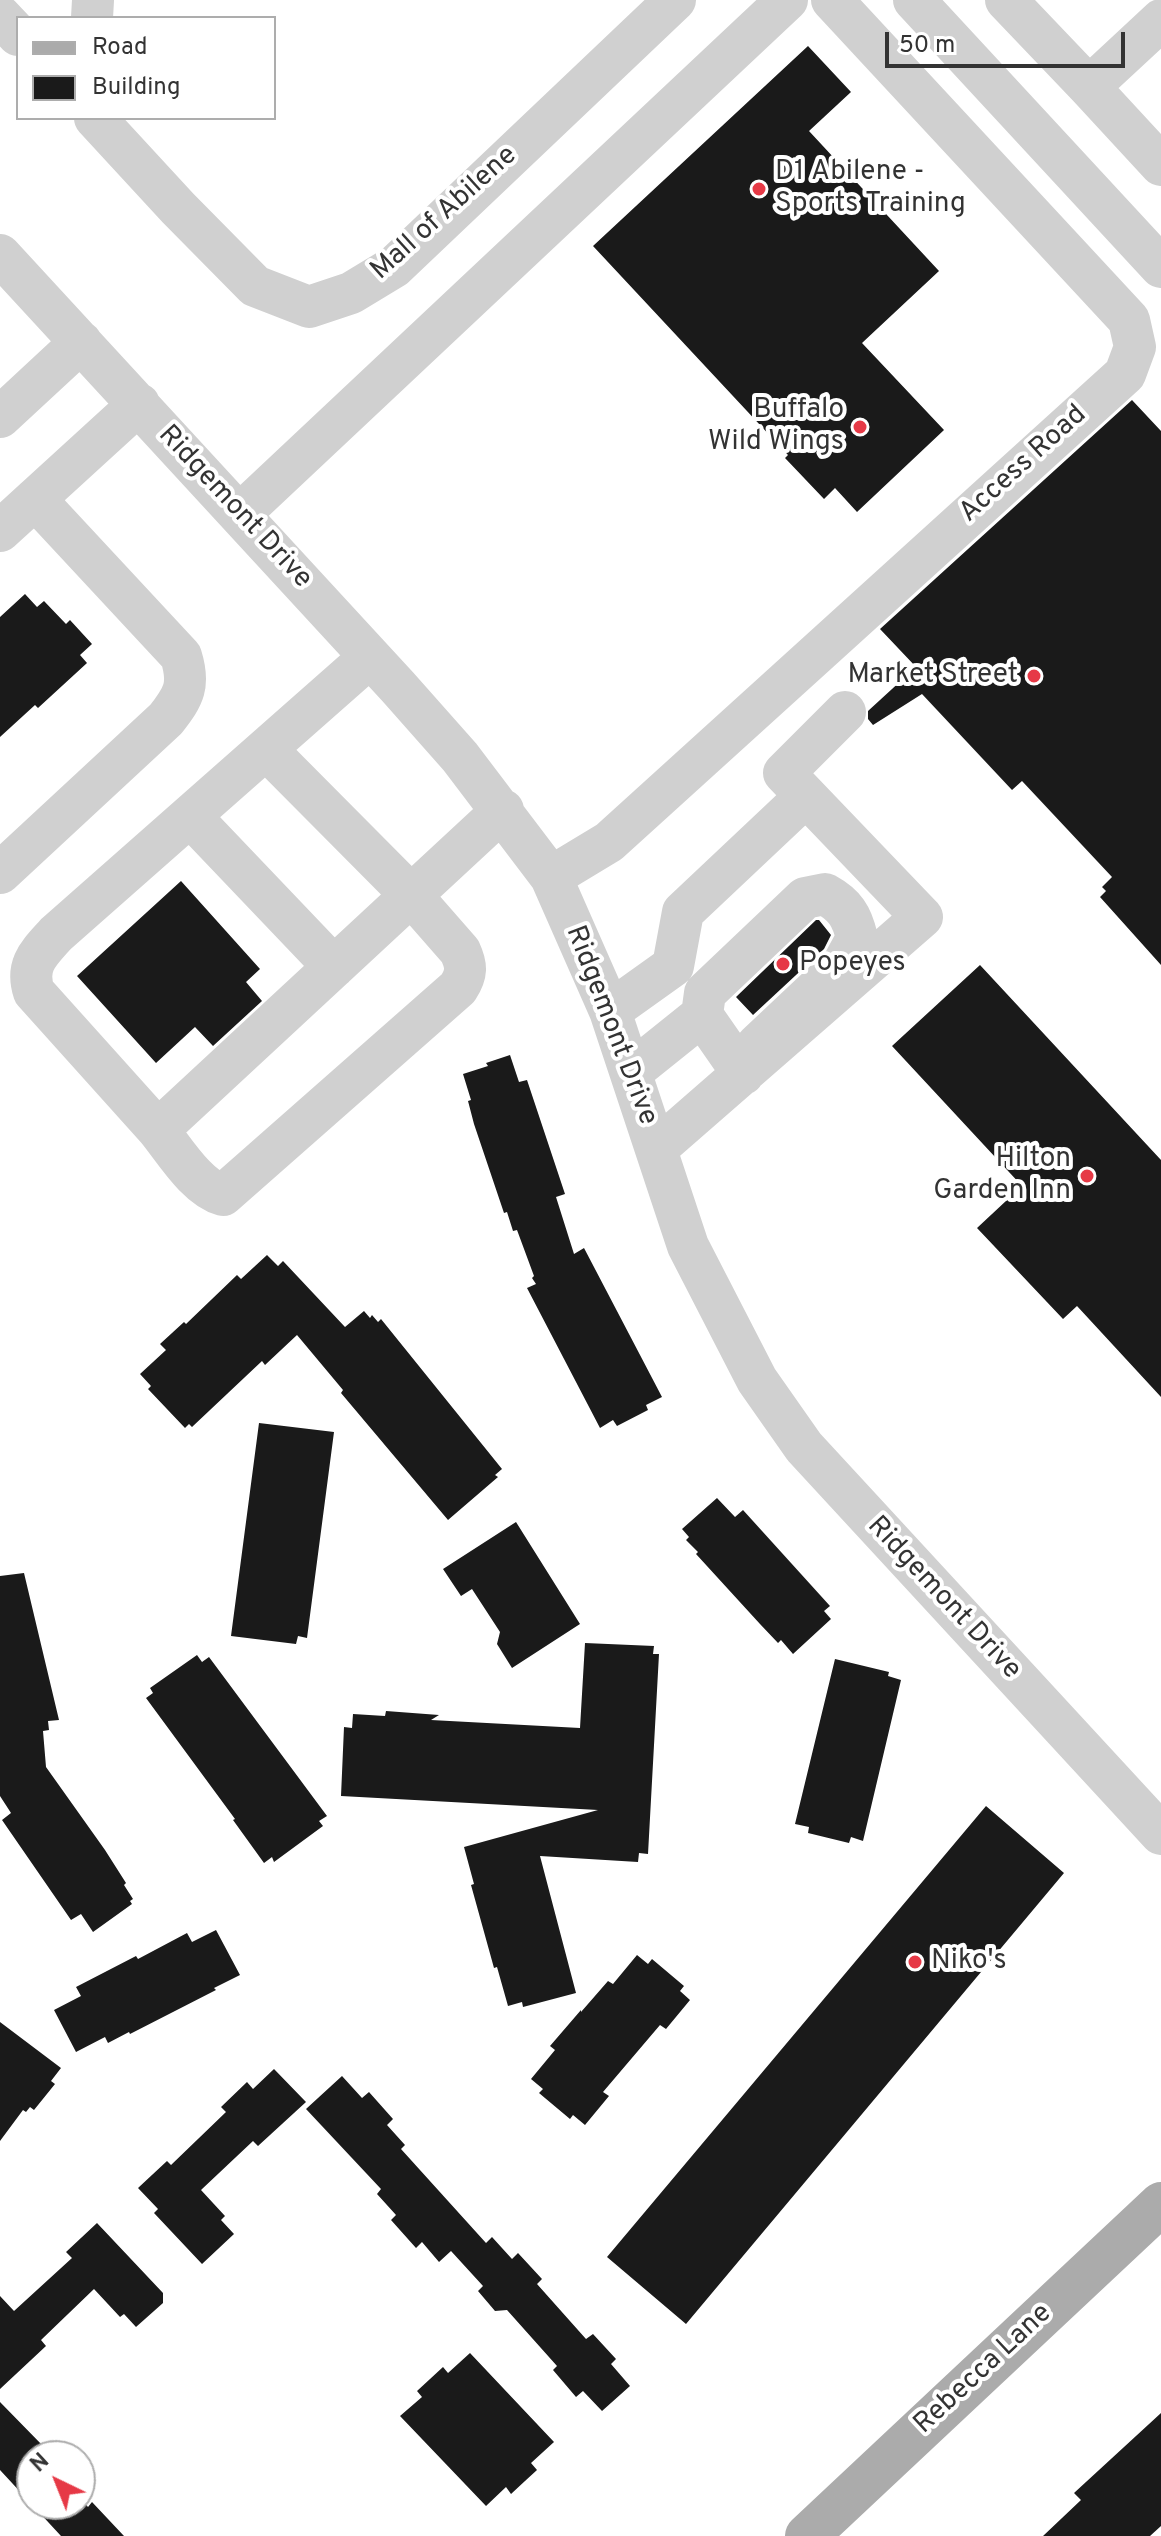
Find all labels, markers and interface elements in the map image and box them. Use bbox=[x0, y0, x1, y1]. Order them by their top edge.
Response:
legend bbox=[16, 16, 276, 120]
scale bar bbox=[889, 16, 1129, 66]
text: 50 m bbox=[899, 31, 955, 61]
text: Road bbox=[92, 33, 148, 63]
text: Building bbox=[92, 73, 181, 103]
street label: Mall of Abilene bbox=[365, 140, 525, 288]
place label: D1 Abilene - Sports Training bbox=[775, 156, 966, 222]
marker: D1 Abilene - Sports Training bbox=[750, 180, 768, 198]
place label: Buffalo Wild Wings bbox=[708, 394, 844, 460]
street label: Access Road bbox=[953, 399, 1095, 531]
marker: Buffalo Wild Wings bbox=[851, 418, 869, 436]
street label: Ridgemont Drive bbox=[150, 419, 318, 597]
place label: Market Street bbox=[847, 659, 1018, 693]
marker: Market Street bbox=[1025, 667, 1043, 685]
street label: Ridgemont Drive bbox=[557, 922, 663, 1130]
place label: Popeyes bbox=[799, 947, 906, 981]
marker: Popeyes bbox=[774, 955, 792, 973]
place label: Hilton Garden Inn bbox=[933, 1143, 1071, 1209]
marker: Hilton Garden Inn bbox=[1078, 1167, 1096, 1185]
street label: Ridgemont Drive bbox=[859, 1510, 1027, 1688]
place label: Niko's bbox=[931, 1945, 1007, 1979]
marker: Niko's bbox=[906, 1953, 924, 1971]
street label: Rebecca Lane bbox=[908, 2298, 1060, 2442]
north arrow bbox=[16, 2440, 96, 2520]
text: N bbox=[26, 2448, 56, 2479]

